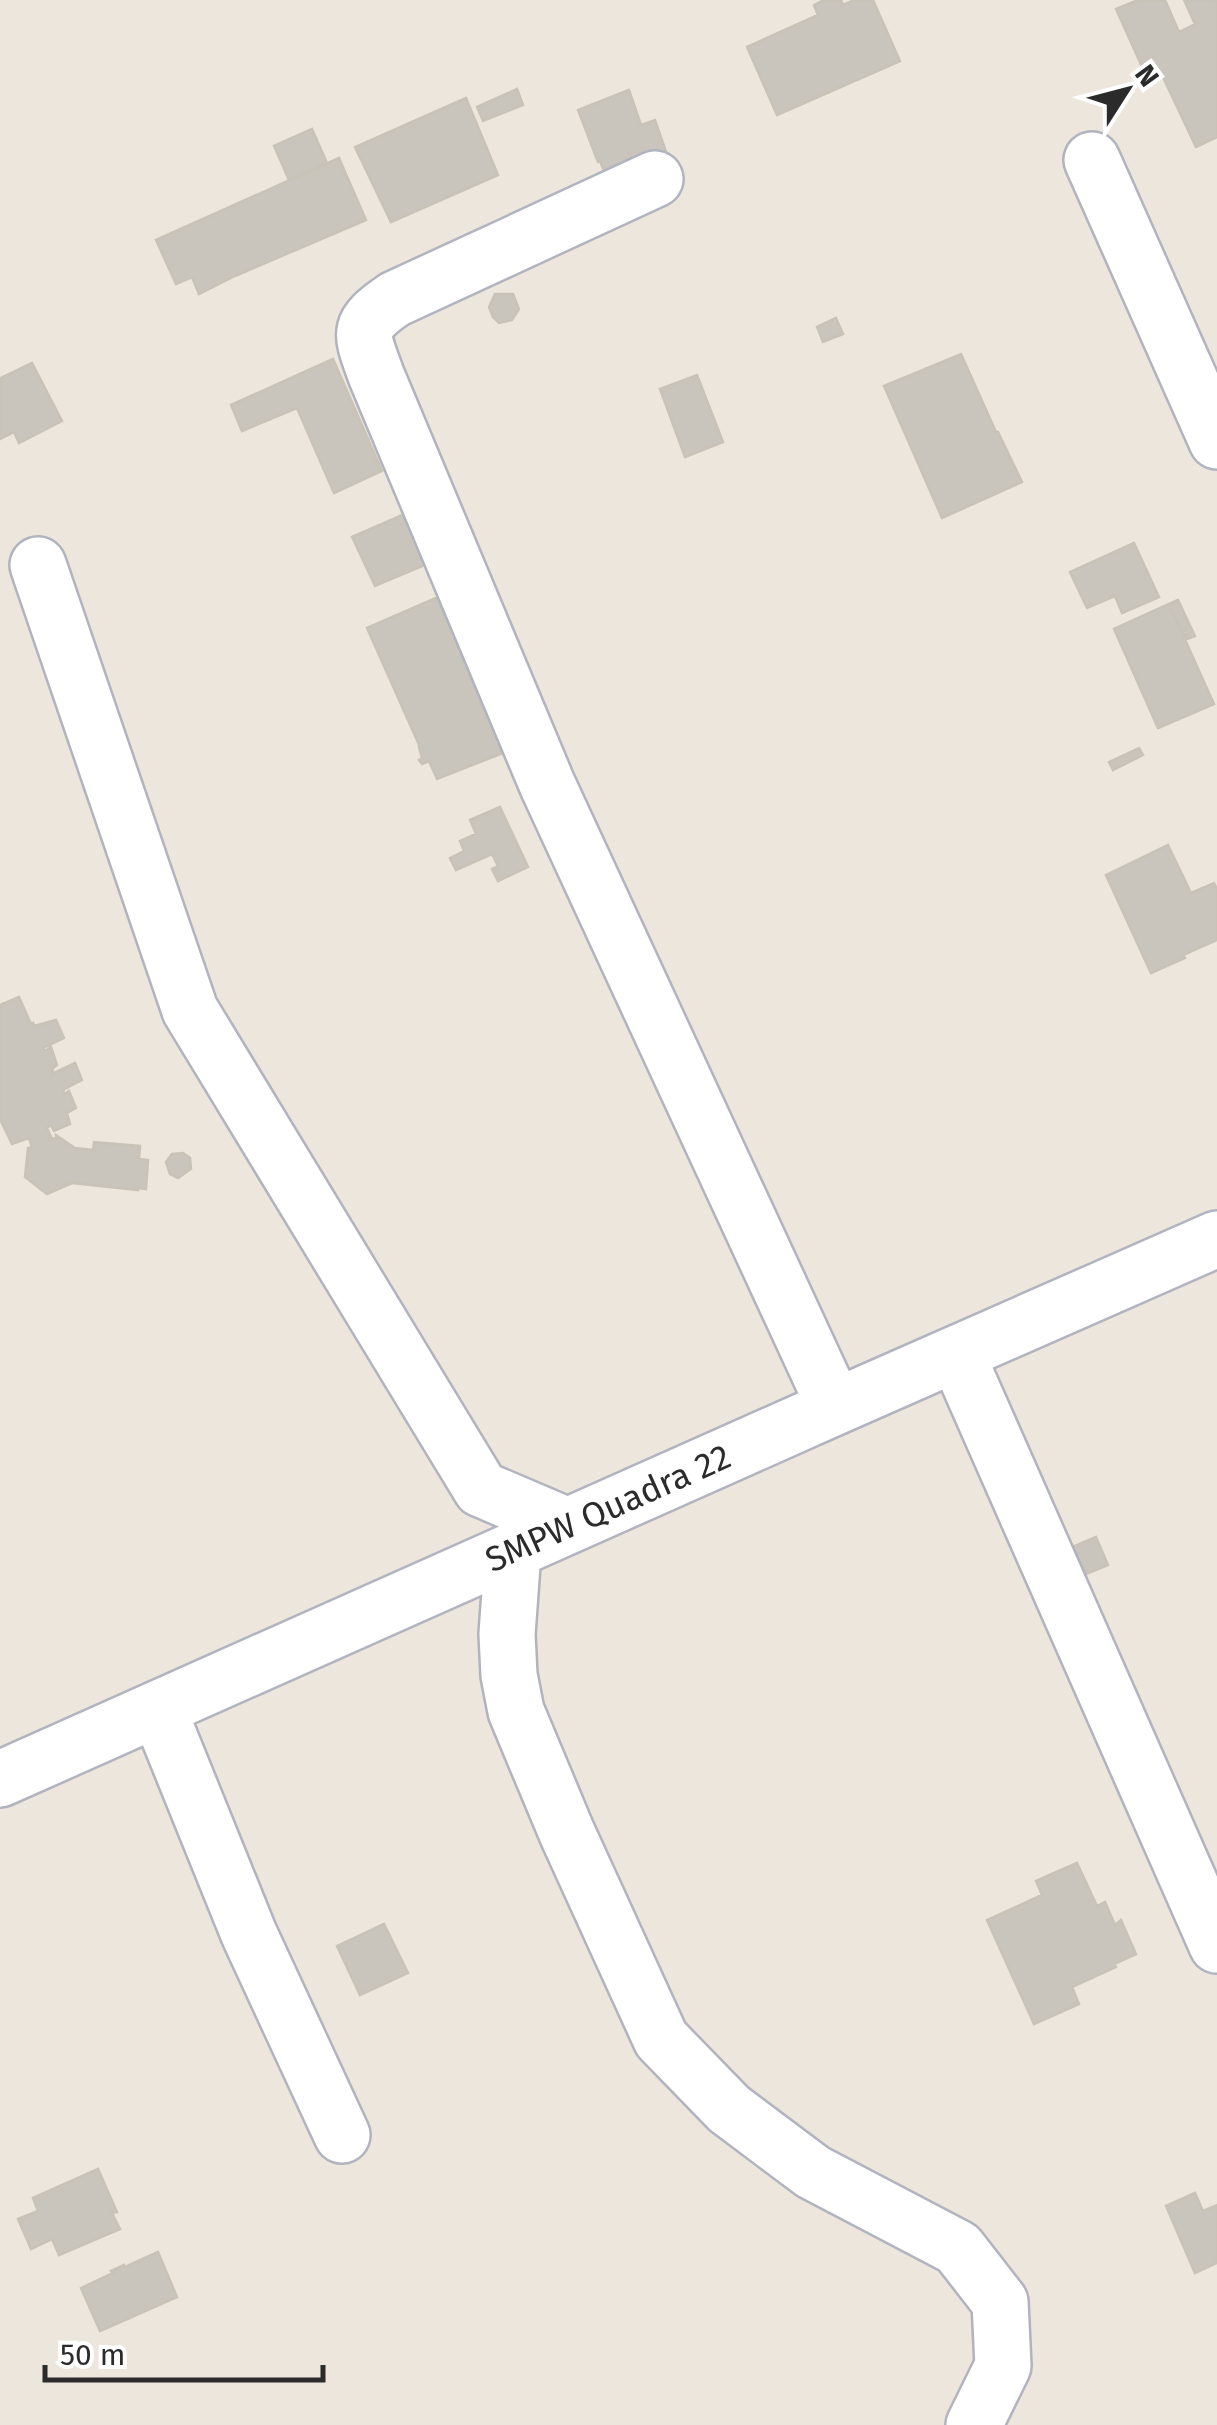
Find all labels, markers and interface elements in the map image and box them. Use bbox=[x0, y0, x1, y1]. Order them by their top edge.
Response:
north arrow bbox=[1077, 40, 1177, 140]
text: N bbox=[1128, 58, 1166, 93]
street label: SMPW Quadra 22 bbox=[479, 1435, 737, 1581]
scale bar bbox=[45, 2320, 322, 2382]
text: 50 m bbox=[60, 2337, 125, 2373]

